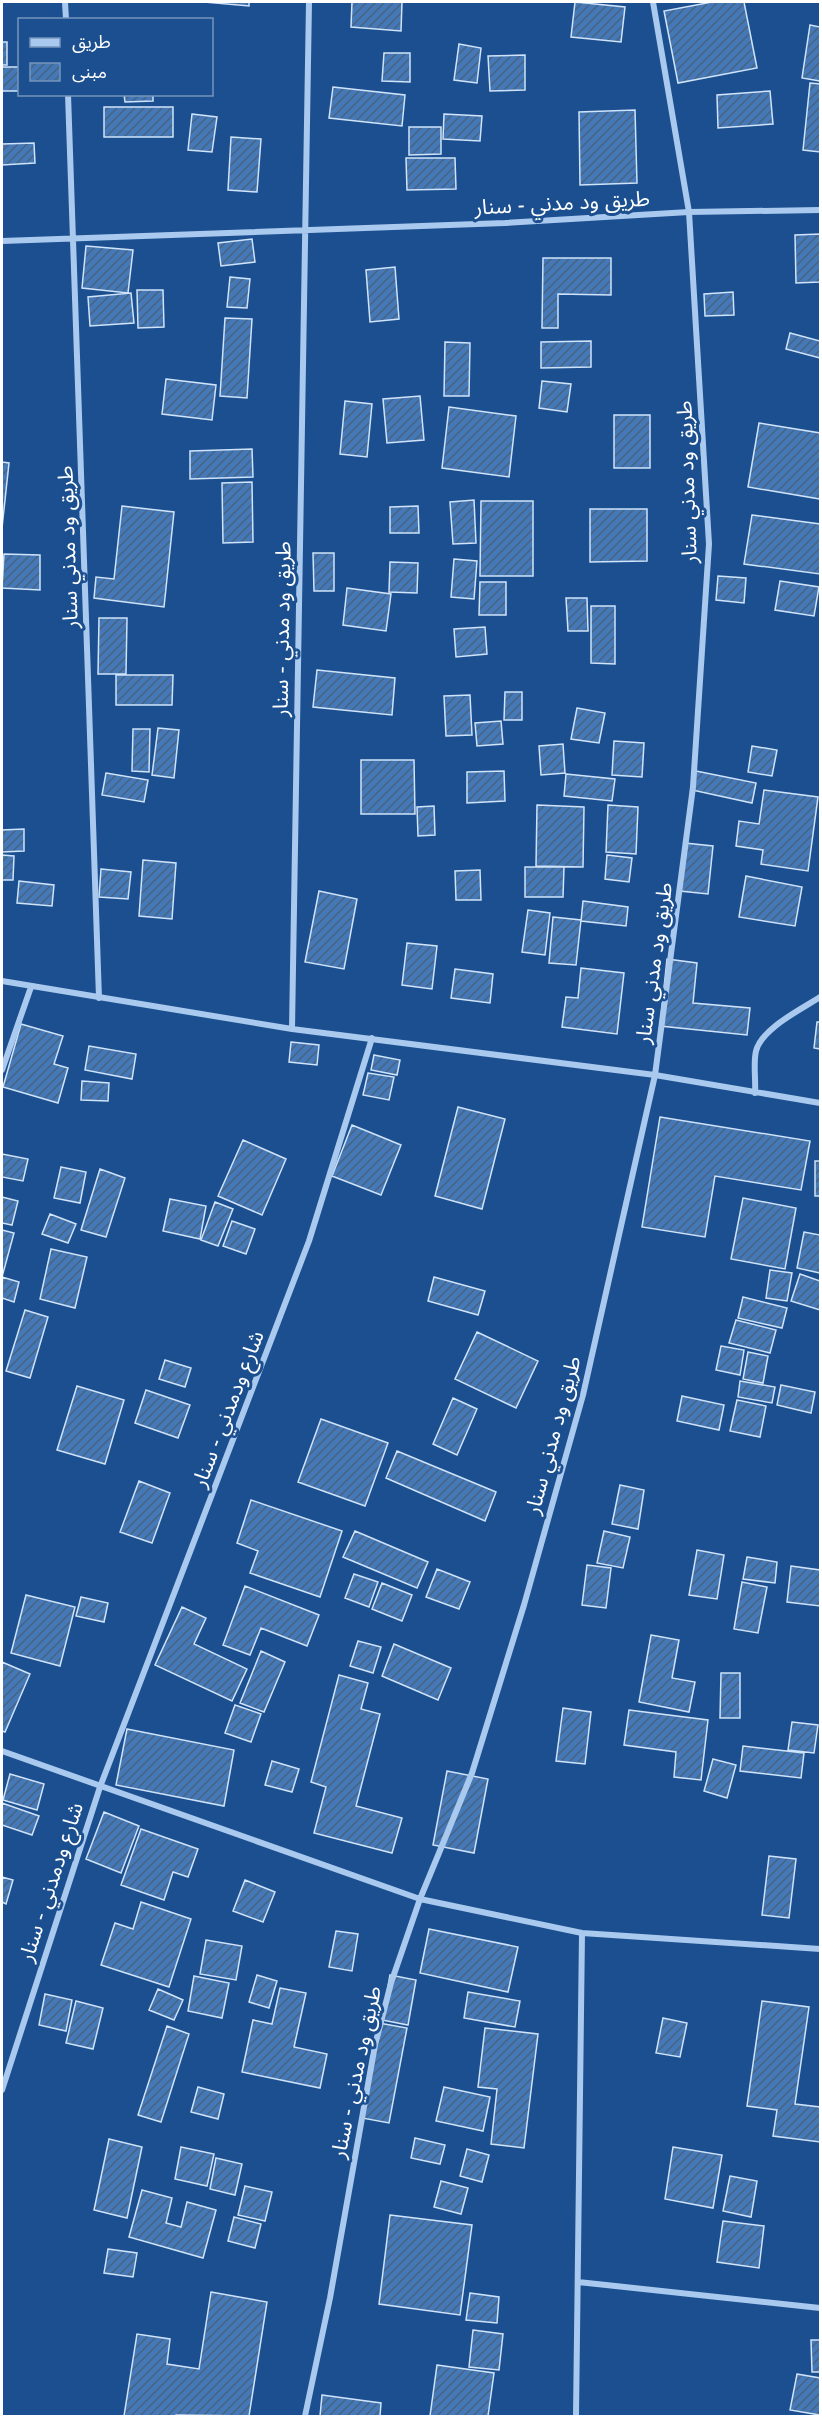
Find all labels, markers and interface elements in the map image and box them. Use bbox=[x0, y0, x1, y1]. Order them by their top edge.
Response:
legend bbox=[18, 18, 213, 96]
text: طريق bbox=[72, 32, 111, 53]
text: مبنى bbox=[72, 62, 107, 83]
street label: طريق ود مدني - سنار bbox=[473, 186, 651, 223]
street label: طريق ود مدني سنار bbox=[672, 400, 706, 565]
street label: طريق ود مدني سنار bbox=[53, 465, 87, 630]
street label: طريق ود مدني - سنار bbox=[268, 541, 299, 718]
street label: طريق ود مدني سنار bbox=[631, 881, 681, 1047]
street label: شارع ودمدني - سنار bbox=[187, 1327, 272, 1493]
street label: طريق ود مدني سنار bbox=[520, 1353, 589, 1519]
street label: شارع ودمدني - سنار bbox=[14, 1800, 92, 1967]
street label: طريق ود مدني - سنار bbox=[326, 1984, 390, 2162]

